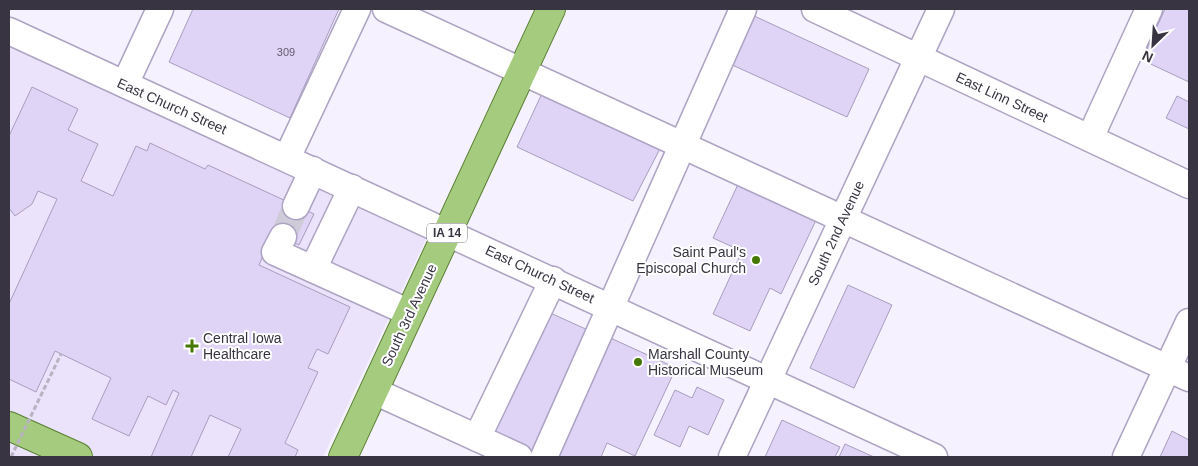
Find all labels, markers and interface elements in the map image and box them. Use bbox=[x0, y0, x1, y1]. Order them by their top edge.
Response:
north arrow bbox=[1128, 20, 1178, 70]
house number: 309 bbox=[277, 46, 295, 58]
text: N bbox=[1140, 47, 1155, 66]
street label: East Linn Street bbox=[953, 69, 1051, 125]
street label: East Church Street bbox=[115, 75, 229, 137]
street label: South 2nd Avenue bbox=[805, 178, 867, 288]
road number: IA 14 bbox=[427, 224, 467, 242]
street label: East Church Street bbox=[483, 242, 597, 306]
place label: Saint Paul's Episcopal Church bbox=[636, 244, 746, 276]
marker: Saint Paul's Episcopal Church bbox=[750, 254, 762, 266]
street label: South 3rd Avenue bbox=[378, 261, 440, 369]
place label: Central Iowa Healthcare bbox=[203, 330, 282, 362]
marker: Central Iowa Healthcare bbox=[185, 339, 199, 353]
place label: Marshall County Historical Museum bbox=[648, 346, 763, 378]
marker: Marshall County Historical Museum bbox=[632, 356, 644, 368]

